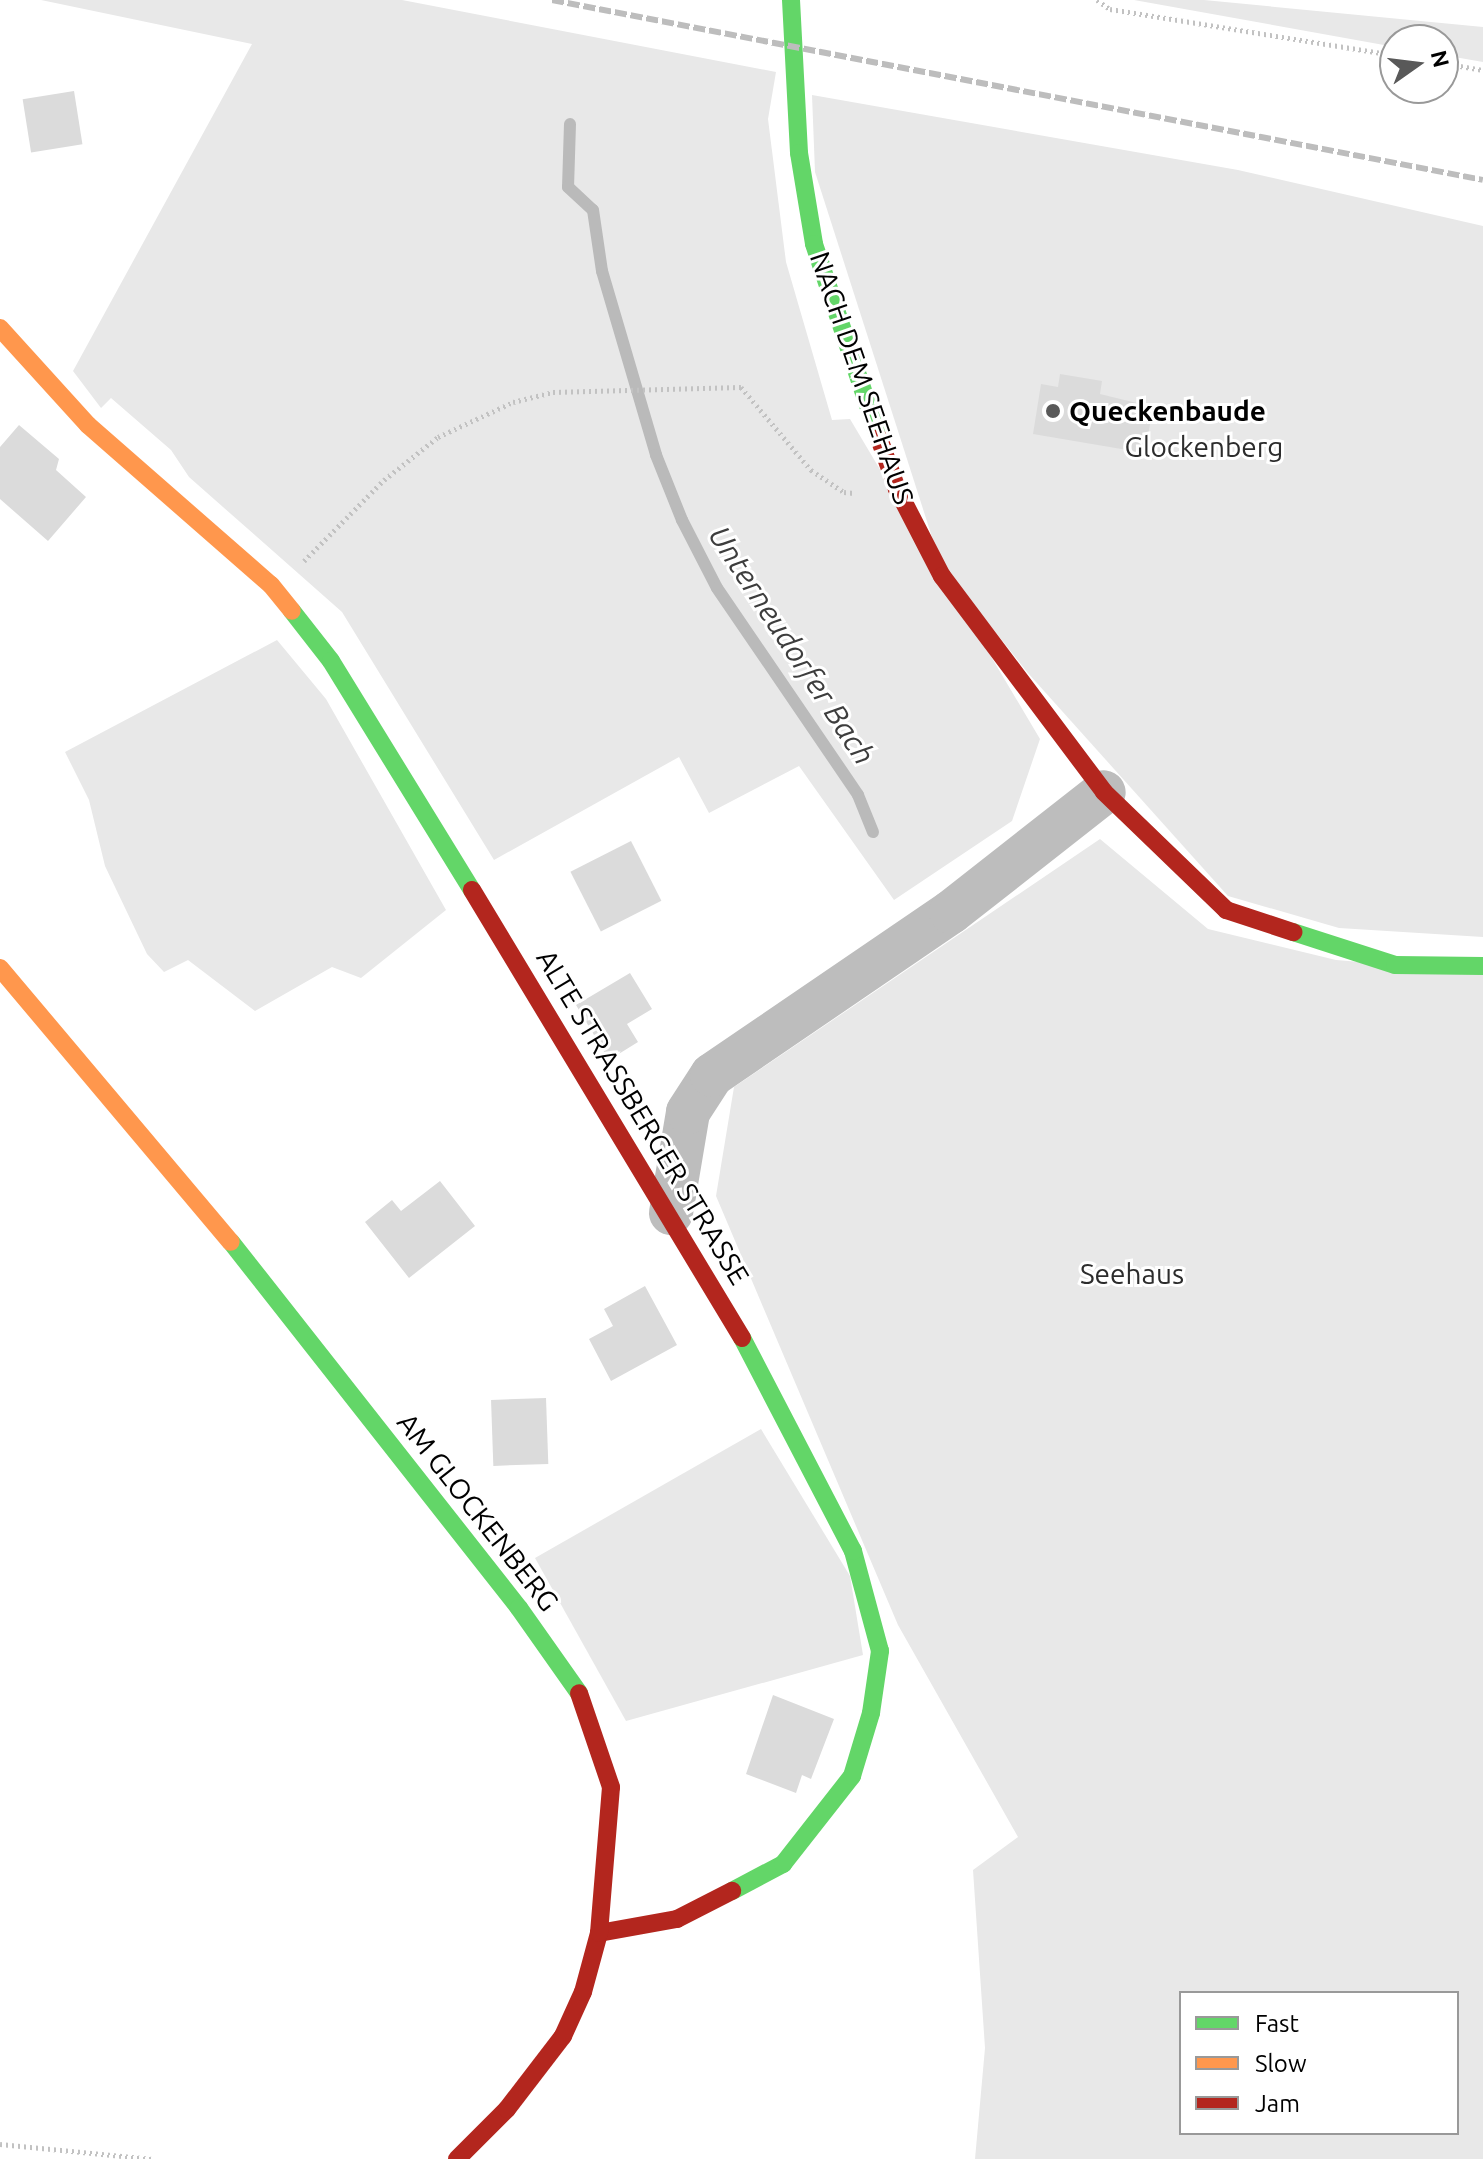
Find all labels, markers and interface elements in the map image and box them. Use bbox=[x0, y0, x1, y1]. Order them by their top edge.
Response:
north arrow bbox=[1379, 24, 1459, 104]
text: N bbox=[1427, 48, 1455, 70]
street label: NACH DEM SEEHAUS bbox=[803, 247, 921, 509]
place label: Queckenbaude bbox=[1069, 394, 1266, 428]
marker: Queckenbaude bbox=[1044, 402, 1062, 420]
park label: Glockenberg bbox=[1125, 430, 1283, 464]
water label: Unterneudorfer Bach bbox=[701, 519, 883, 771]
street label: ALTE STRASSBERGER STRASSE bbox=[529, 943, 757, 1291]
park label: Seehaus bbox=[1080, 1257, 1184, 1291]
street label: AM GLOCKENBERG bbox=[390, 1406, 566, 1618]
legend bbox=[1179, 1991, 1459, 2135]
text: Fast bbox=[1255, 2010, 1299, 2037]
text: Slow bbox=[1255, 2050, 1307, 2077]
text: Jam bbox=[1255, 2090, 1300, 2117]

